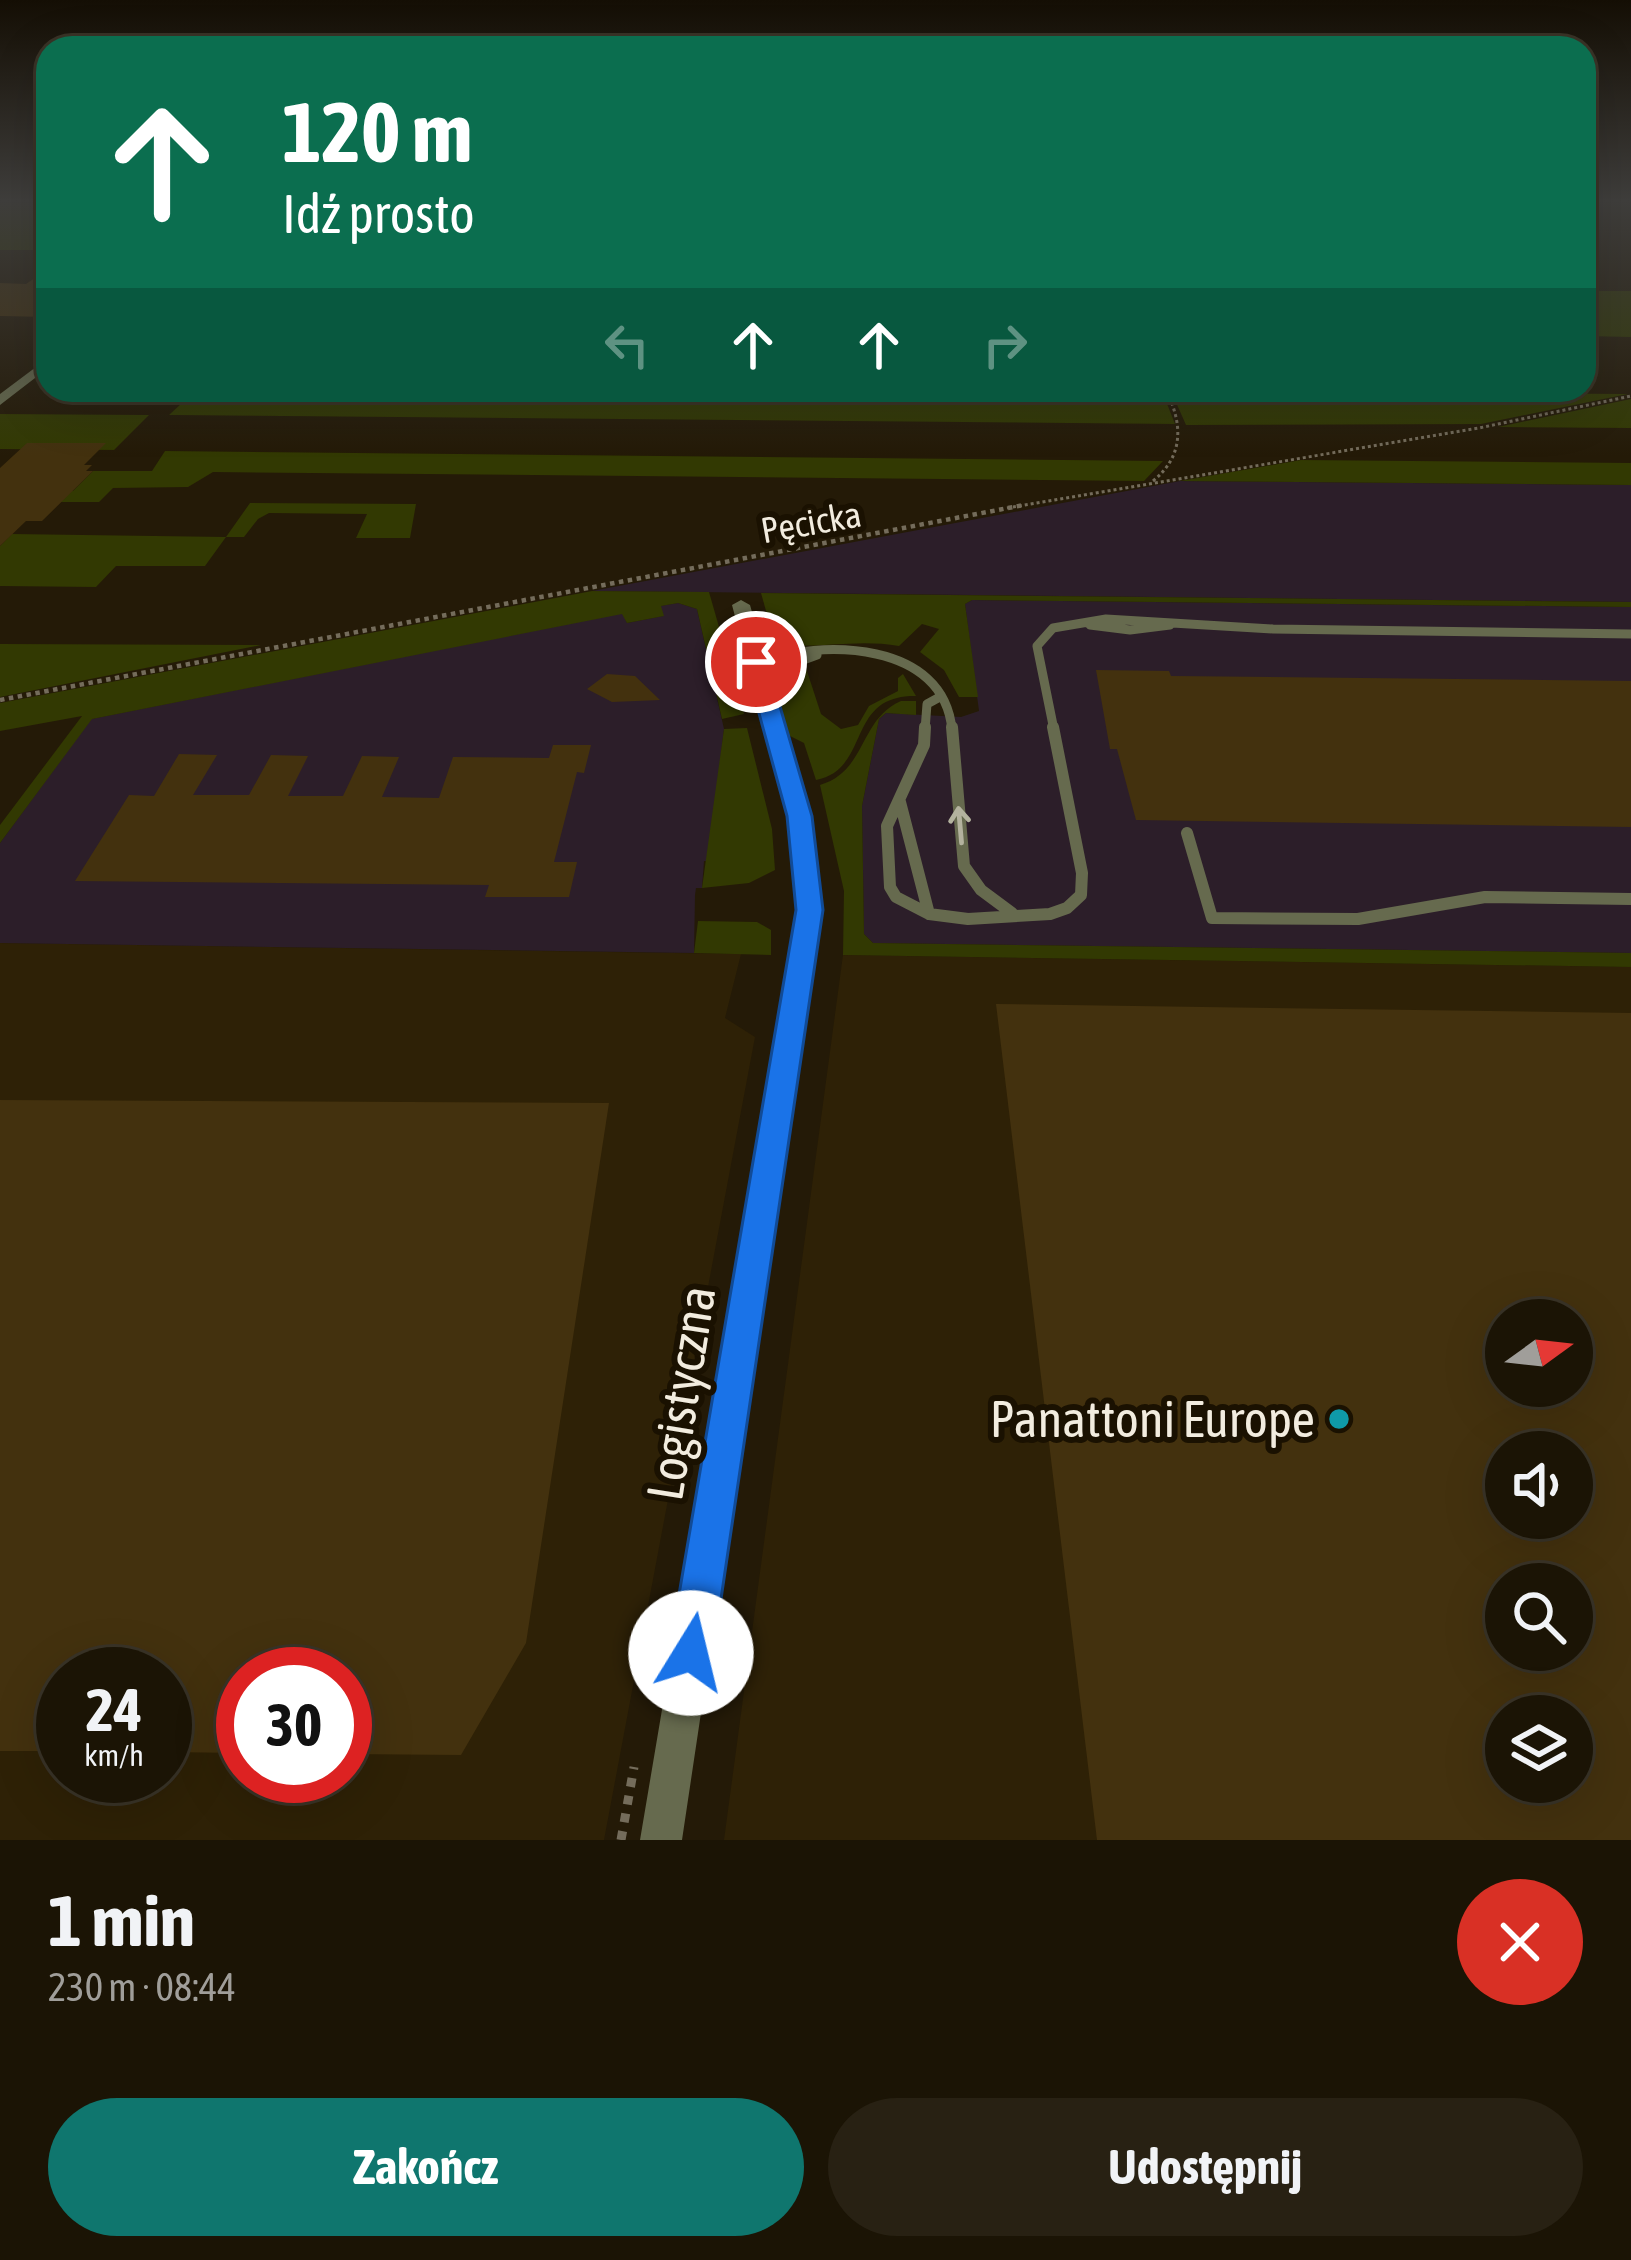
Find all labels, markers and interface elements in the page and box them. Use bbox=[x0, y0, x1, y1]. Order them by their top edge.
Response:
icon: ahead bbox=[84, 84, 240, 240]
text: 120 m bbox=[282, 84, 472, 180]
text: Idź prosto bbox=[282, 183, 475, 244]
icon: left bbox=[594, 312, 660, 378]
icon: ahead bbox=[720, 312, 786, 378]
icon: ahead bbox=[846, 312, 912, 378]
icon: right bbox=[972, 312, 1038, 378]
street label: Pęcicka bbox=[758, 493, 864, 551]
pin bbox=[705, 611, 807, 713]
icon: arrive bbox=[723, 629, 789, 695]
one-way arrow bbox=[949, 807, 972, 846]
street label: Logistyczna bbox=[634, 1282, 727, 1504]
north arrow bbox=[1485, 1299, 1593, 1407]
map controls bbox=[1485, 1299, 1593, 1803]
place label: Panattoni Europe bbox=[990, 1389, 1315, 1448]
marker: Panattoni Europe bbox=[1326, 1406, 1352, 1432]
button: sound bbox=[1485, 1431, 1593, 1539]
button: search bbox=[1485, 1563, 1593, 1671]
position arrow bbox=[628, 1590, 754, 1716]
speed limit sign: 30 bbox=[216, 1647, 372, 1803]
text: 24 bbox=[86, 1675, 142, 1744]
button: layers bbox=[1485, 1695, 1593, 1803]
text: km/h bbox=[84, 1738, 144, 1772]
text: 1 min bbox=[48, 1879, 195, 1961]
button: close bbox=[1457, 1879, 1583, 2005]
text: 230 m · 08:44 bbox=[48, 1965, 236, 2009]
button: Zakończ bbox=[48, 2098, 804, 2236]
button: Udostępnij bbox=[828, 2098, 1583, 2236]

